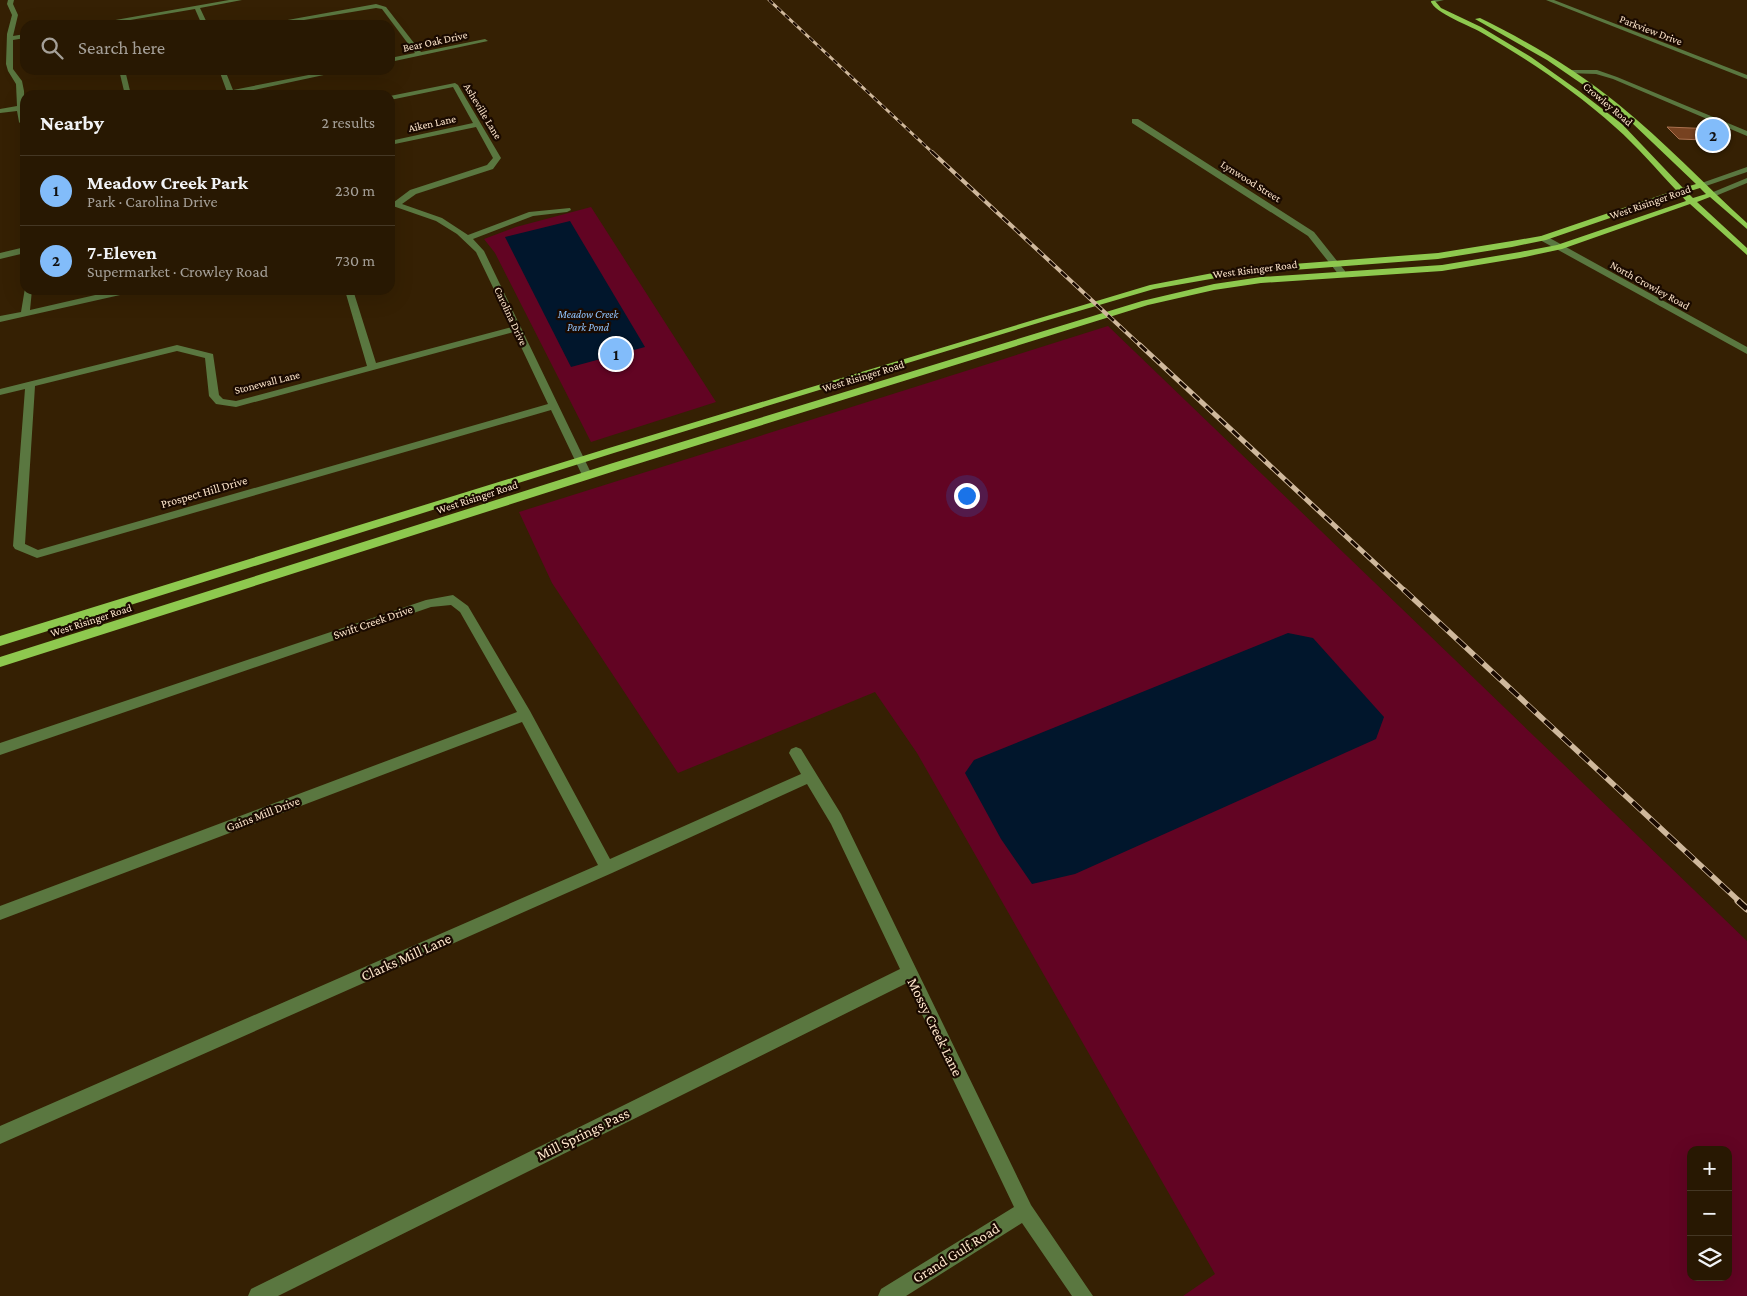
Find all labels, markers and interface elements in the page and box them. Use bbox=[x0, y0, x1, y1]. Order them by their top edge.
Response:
street label: Parkview Drive bbox=[1618, 13, 1684, 48]
search box bbox=[20, 20, 395, 75]
street label: Bear Oak Drive bbox=[402, 28, 468, 54]
icon: search bbox=[38, 34, 66, 62]
text: Search here bbox=[78, 37, 165, 58]
street label: Crowley Road bbox=[1580, 80, 1635, 129]
street label: Asheville Lane bbox=[462, 81, 505, 141]
text: Nearby bbox=[40, 111, 104, 135]
street label: Aiken Lane bbox=[407, 112, 457, 134]
text: 2 results bbox=[322, 114, 375, 131]
pin: 2 bbox=[1697, 116, 1729, 154]
street label: Lynwood Street bbox=[1218, 158, 1284, 205]
text: Meadow Creek Park bbox=[87, 172, 248, 193]
text: 1 bbox=[53, 182, 59, 199]
text: 230 m bbox=[335, 182, 375, 199]
street label: West Risinger Road bbox=[1608, 182, 1693, 222]
text: Park · Carolina Drive bbox=[87, 193, 218, 210]
text: 7-Eleven bbox=[87, 242, 157, 263]
text: 2 bbox=[52, 252, 60, 269]
text: 730 m bbox=[335, 252, 375, 269]
street label: West Risinger Road bbox=[1212, 258, 1298, 281]
street label: North Crowley Road bbox=[1608, 258, 1692, 313]
text: Supermarket · Crowley Road bbox=[87, 263, 268, 280]
street label: Carolina Drive bbox=[492, 285, 530, 347]
water label: Meadow Creek Park Pond bbox=[557, 308, 620, 333]
pin: 1 bbox=[600, 335, 632, 373]
street label: West Risinger Road bbox=[821, 358, 906, 395]
street label: Stonewall Lane bbox=[233, 368, 301, 396]
street label: Prospect Hill Drive bbox=[159, 473, 249, 511]
street label: West Risinger Road bbox=[435, 478, 520, 517]
your location bbox=[954, 483, 980, 509]
street label: West Risinger Road bbox=[49, 601, 134, 640]
street label: Swift Creek Drive bbox=[332, 602, 414, 642]
street label: Gains Mill Drive bbox=[224, 794, 302, 834]
street label: Clarks Mill Lane bbox=[358, 930, 454, 984]
street label: Mossy Creek Lane bbox=[903, 975, 966, 1080]
street label: Mill Springs Pass bbox=[534, 1105, 633, 1164]
map controls bbox=[1687, 1146, 1732, 1281]
button: + bbox=[1687, 1146, 1732, 1191]
button: − bbox=[1687, 1191, 1732, 1236]
street label: Grand Gulf Road bbox=[910, 1220, 1002, 1286]
button: layers bbox=[1687, 1236, 1732, 1281]

